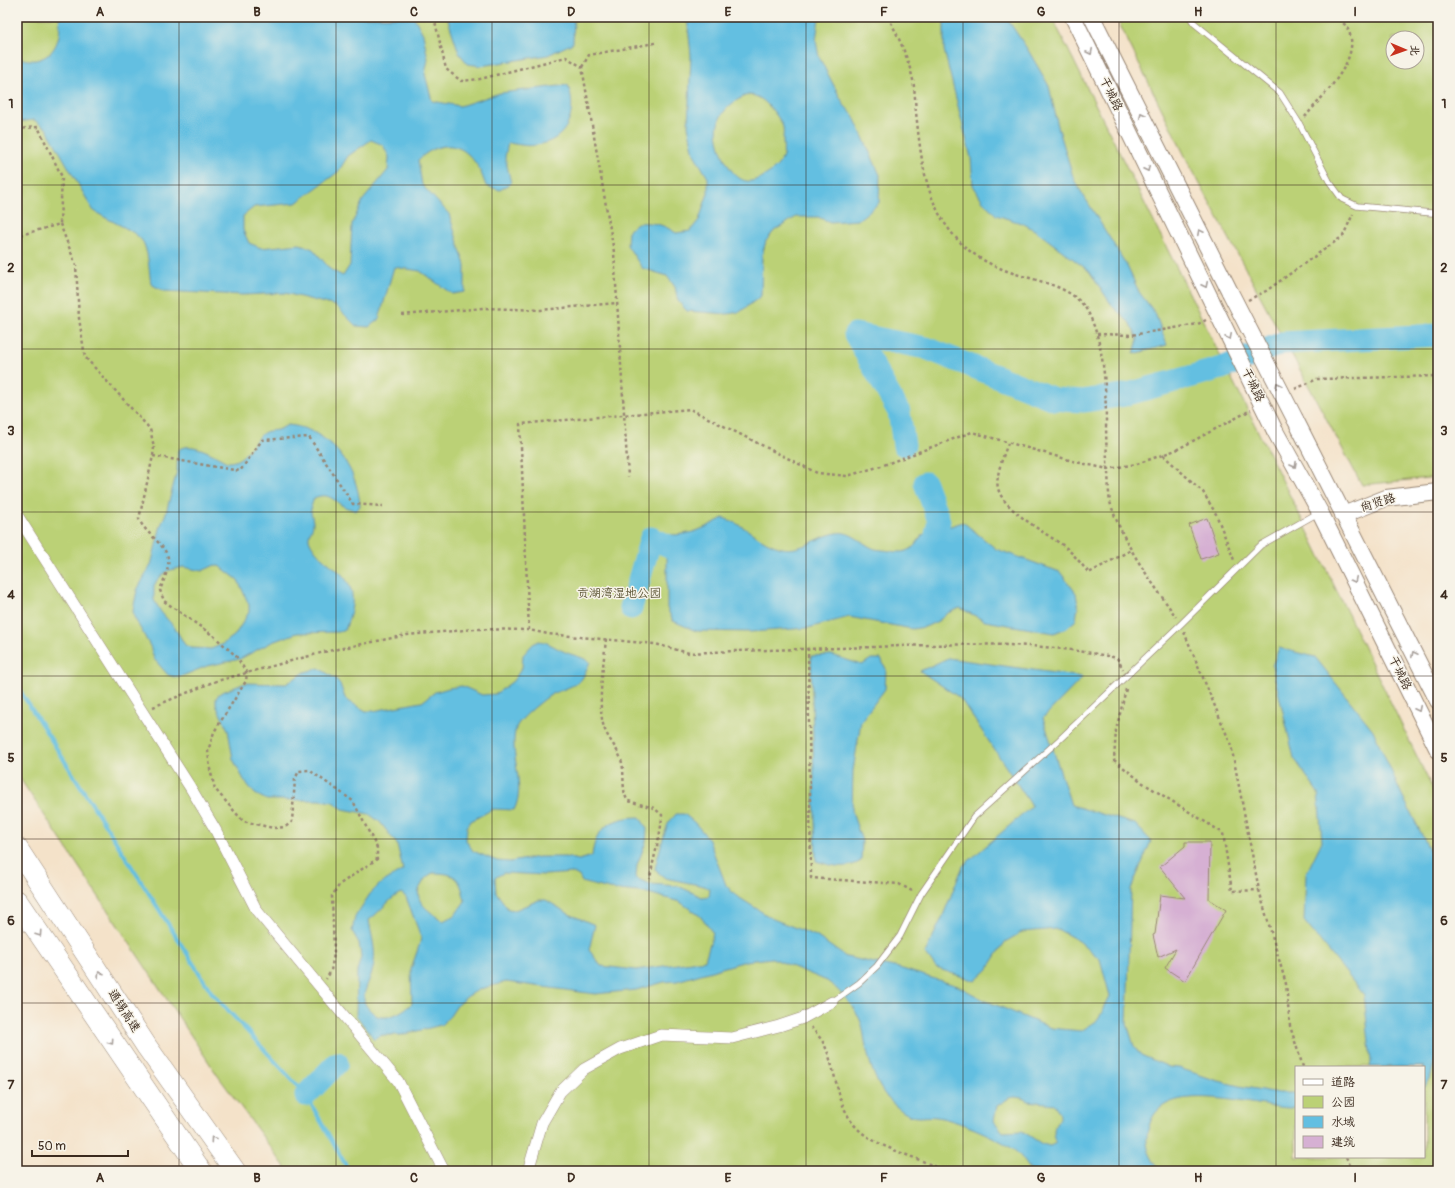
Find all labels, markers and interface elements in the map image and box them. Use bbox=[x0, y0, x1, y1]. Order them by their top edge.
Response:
text: A bbox=[96, 4, 105, 20]
text: B bbox=[253, 4, 261, 20]
text: C bbox=[410, 4, 418, 20]
text: D bbox=[567, 4, 575, 20]
text: E bbox=[725, 4, 732, 20]
text: F bbox=[880, 4, 888, 20]
text: G bbox=[1037, 4, 1046, 20]
text: H bbox=[1194, 4, 1202, 20]
text: I bbox=[1353, 4, 1357, 20]
north arrow bbox=[1385, 30, 1425, 70]
text: 北 bbox=[1408, 45, 1421, 56]
one-way arrow bbox=[1085, 48, 1093, 55]
street label: 干城路 bbox=[1096, 75, 1126, 113]
text: 1 bbox=[8, 96, 14, 112]
text: 1 bbox=[1441, 96, 1447, 112]
one-way arrow bbox=[1139, 112, 1147, 120]
one-way arrow bbox=[1143, 164, 1150, 172]
one-way arrow bbox=[1197, 228, 1205, 236]
text: 2 bbox=[7, 260, 15, 276]
text: 2 bbox=[1440, 260, 1448, 276]
one-way arrow bbox=[1200, 281, 1208, 289]
one-way arrow bbox=[1224, 333, 1232, 340]
street label: 干城路 bbox=[1238, 366, 1268, 404]
one-way arrow bbox=[1275, 381, 1282, 389]
text: 3 bbox=[7, 423, 15, 439]
text: 3 bbox=[1440, 423, 1448, 439]
one-way arrow bbox=[1290, 461, 1297, 468]
street label: 尚贤路 bbox=[1359, 491, 1397, 515]
one-way arrow bbox=[1349, 576, 1357, 583]
park label: 贡湖湾湿地公园 bbox=[577, 586, 661, 601]
text: 4 bbox=[7, 587, 15, 603]
text: 4 bbox=[1440, 587, 1448, 603]
one-way arrow bbox=[1411, 650, 1419, 658]
street label: 干城路 bbox=[1385, 654, 1415, 692]
one-way arrow bbox=[1413, 705, 1421, 713]
text: 5 bbox=[7, 750, 15, 766]
text: 5 bbox=[1440, 750, 1448, 766]
text: 6 bbox=[7, 913, 15, 929]
text: 6 bbox=[1440, 913, 1448, 929]
one-way arrow bbox=[34, 930, 42, 937]
one-way arrow bbox=[97, 971, 104, 978]
street label: 通锡高速 bbox=[105, 987, 143, 1035]
one-way arrow bbox=[106, 1037, 113, 1044]
legend bbox=[1295, 1066, 1425, 1158]
text: 道路 bbox=[1331, 1075, 1355, 1090]
text: 7 bbox=[8, 1077, 15, 1093]
text: 7 bbox=[1441, 1077, 1448, 1093]
text: 公园 bbox=[1331, 1095, 1355, 1110]
text: 水域 bbox=[1331, 1115, 1355, 1130]
scale bar bbox=[32, 1132, 128, 1158]
text: 建筑 bbox=[1331, 1135, 1355, 1150]
one-way arrow bbox=[210, 1137, 217, 1144]
text: 50 m bbox=[38, 1139, 66, 1154]
text: A bbox=[96, 1170, 105, 1186]
text: B bbox=[253, 1170, 261, 1186]
text: C bbox=[410, 1170, 418, 1186]
text: D bbox=[567, 1170, 575, 1186]
text: E bbox=[725, 1170, 732, 1186]
text: F bbox=[880, 1170, 888, 1186]
text: G bbox=[1037, 1170, 1046, 1186]
text: H bbox=[1194, 1170, 1202, 1186]
text: I bbox=[1353, 1170, 1357, 1186]

